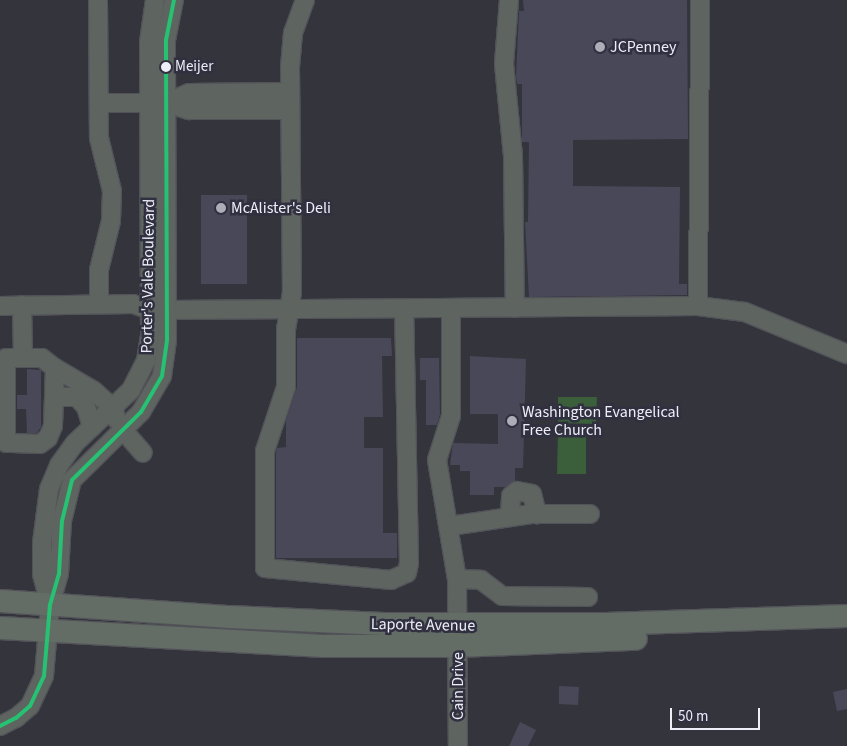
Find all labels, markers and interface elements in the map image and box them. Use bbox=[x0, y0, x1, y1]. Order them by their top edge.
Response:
place label: JCPenney bbox=[610, 37, 676, 57]
marker: JCPenney bbox=[594, 41, 606, 53]
place label: Meijer bbox=[175, 58, 213, 76]
marker: Meijer bbox=[161, 62, 171, 72]
place label: McAlister's Deli bbox=[231, 198, 331, 218]
street label: Porter's Vale Boulevard bbox=[137, 199, 159, 353]
marker: McAlister's Deli bbox=[215, 202, 227, 214]
place label: Washington Evangelical Free Church bbox=[522, 402, 680, 440]
marker: Washington Evangelical Free Church bbox=[506, 415, 518, 427]
street label: Laporte Avenue bbox=[371, 614, 475, 636]
street label: Cain Drive bbox=[448, 652, 468, 720]
scale bar bbox=[672, 698, 762, 730]
text: 50 m bbox=[678, 706, 708, 727]

